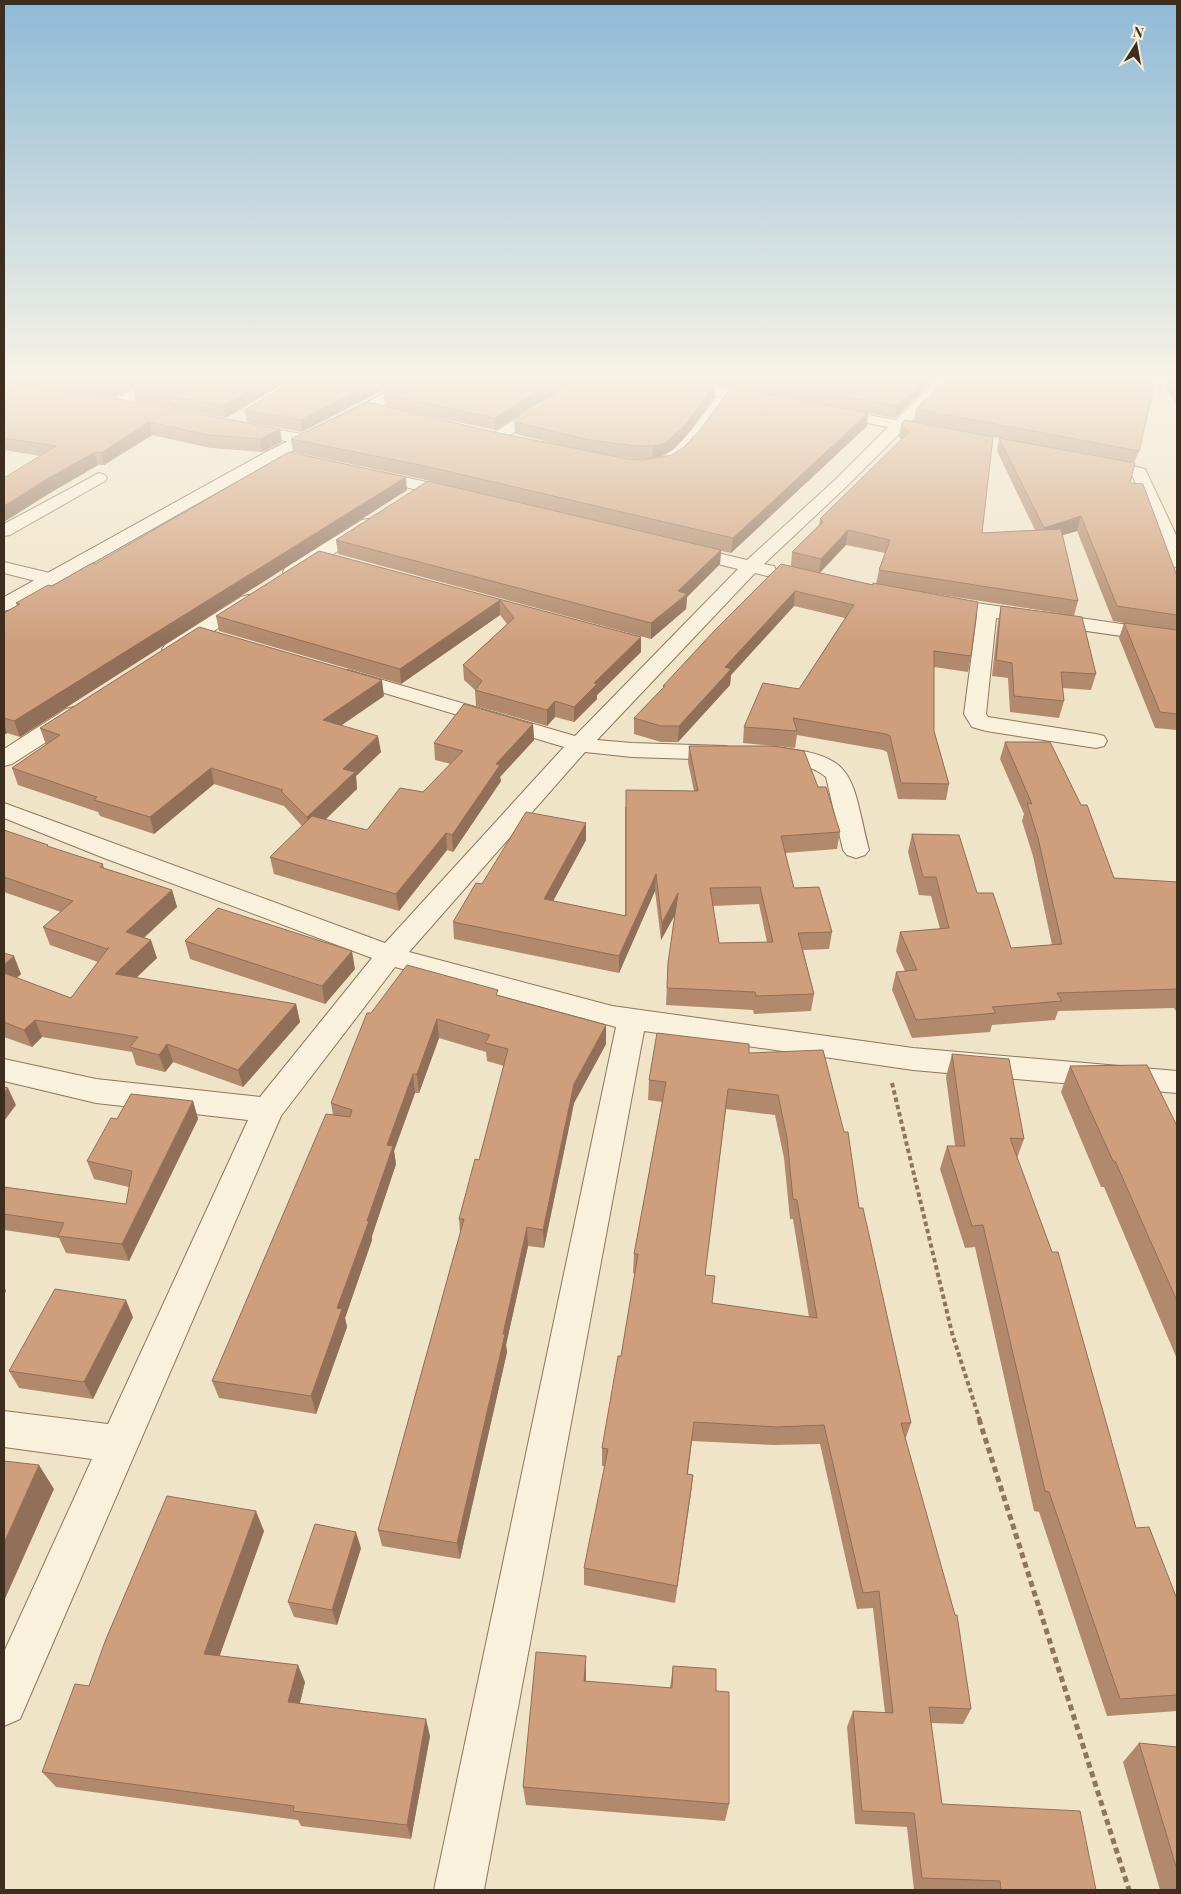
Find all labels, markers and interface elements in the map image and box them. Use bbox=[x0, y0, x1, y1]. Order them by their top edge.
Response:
north arrow bbox=[1111, 20, 1161, 70]
text: N bbox=[1132, 21, 1145, 42]

